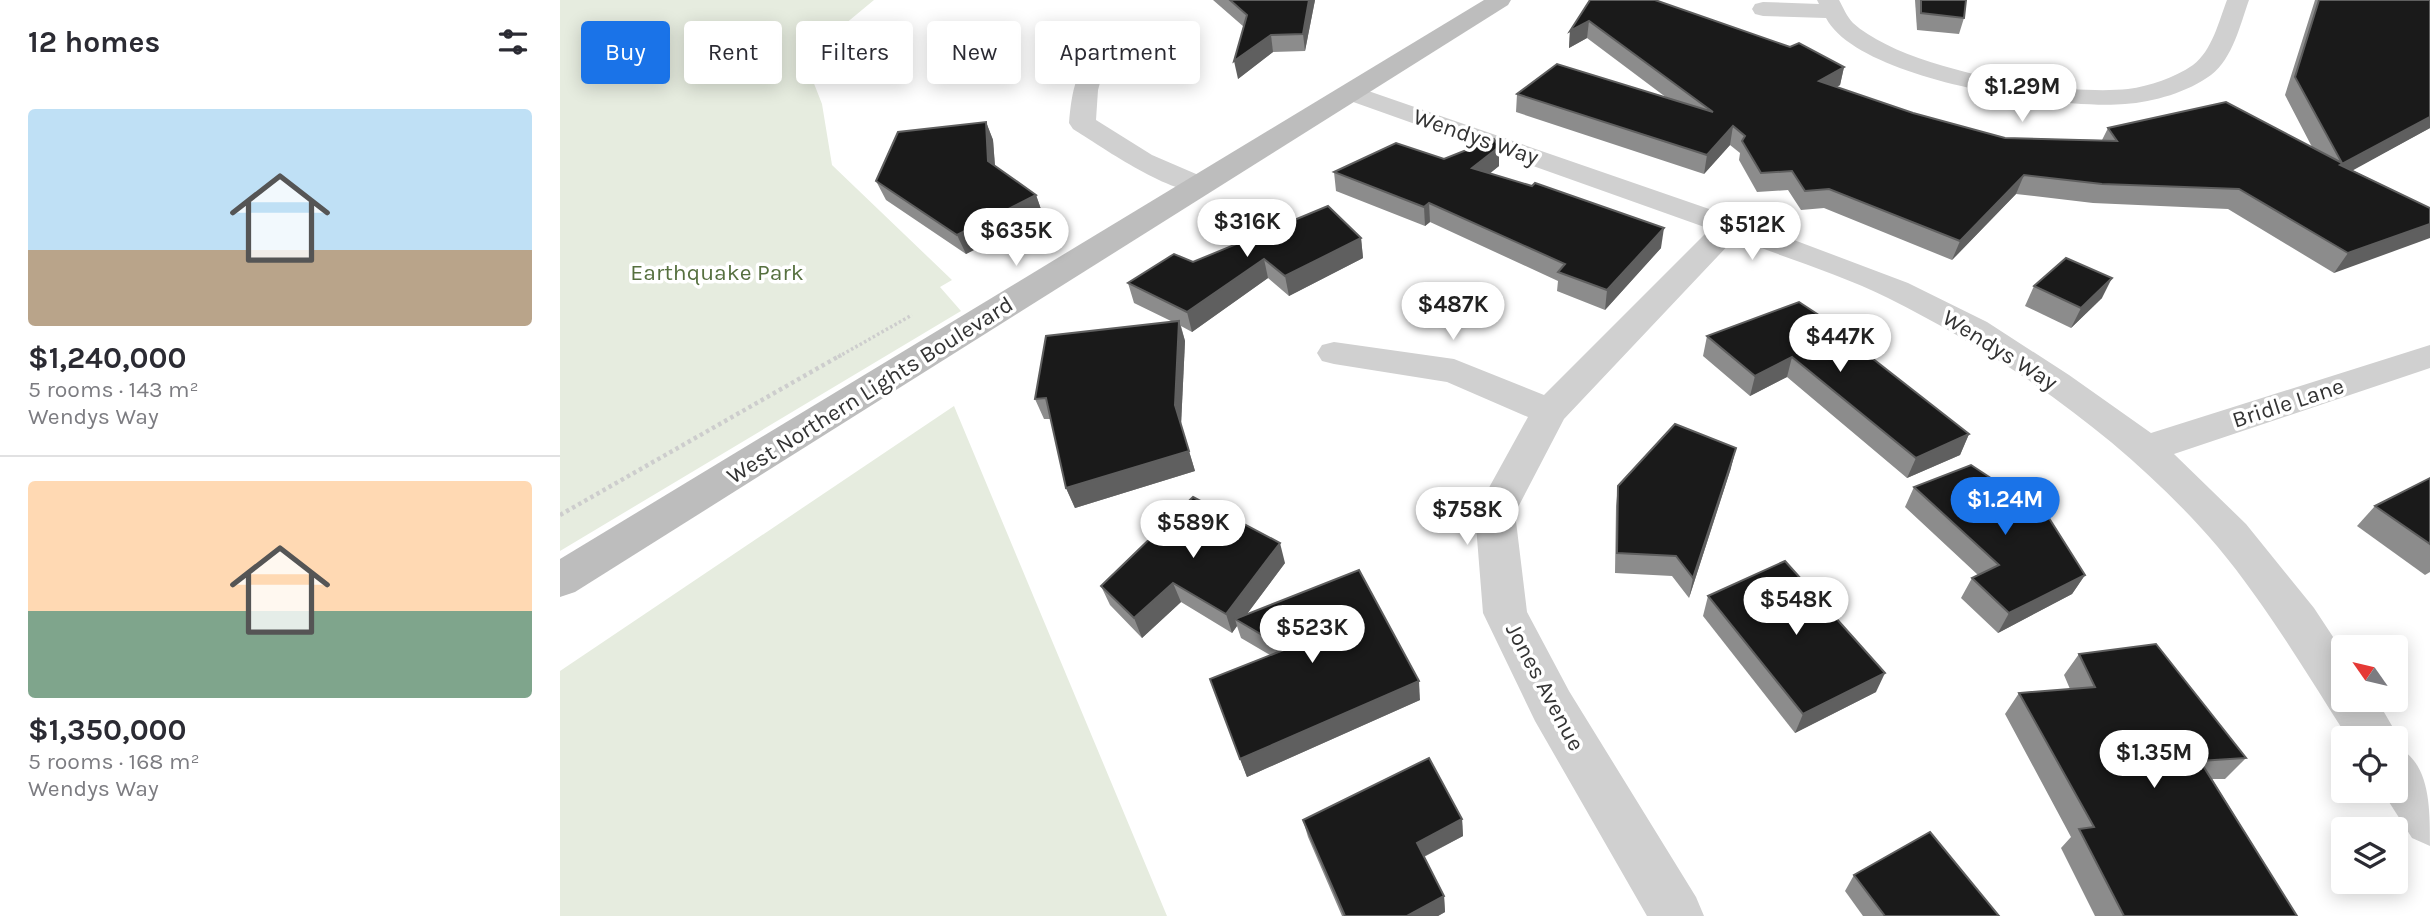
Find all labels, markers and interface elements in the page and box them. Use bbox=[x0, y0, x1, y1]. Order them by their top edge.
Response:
chip: Buy bbox=[581, 21, 670, 84]
chip: Rent bbox=[684, 21, 782, 84]
chip: Filters bbox=[796, 21, 913, 84]
chip: New bbox=[927, 21, 1021, 84]
chip: Apartment bbox=[1035, 21, 1200, 84]
icon: filters bbox=[494, 23, 532, 61]
text: 12 homes bbox=[28, 24, 160, 60]
pin: $1.29M bbox=[1965, 64, 2079, 124]
text: $1.29M bbox=[1983, 73, 2061, 100]
street label: Wendys Way bbox=[1410, 103, 1542, 171]
icon: home bbox=[217, 155, 343, 281]
pin: $316K bbox=[1198, 200, 1296, 259]
pin: $512K bbox=[1703, 202, 1801, 262]
pin: $635K bbox=[967, 208, 1065, 268]
text: $316K bbox=[1213, 208, 1281, 235]
text: $512K bbox=[1719, 211, 1785, 238]
text: $635K bbox=[980, 217, 1052, 244]
park label: Earthquake Park bbox=[630, 259, 804, 286]
pin: $487K bbox=[1404, 282, 1502, 342]
street label: West Northern Lights Boulevard bbox=[722, 291, 1018, 489]
text: $487K bbox=[1418, 291, 1488, 318]
street label: Wendys Way bbox=[1937, 304, 2063, 396]
pin: $447K bbox=[1791, 314, 1889, 374]
text: $447K bbox=[1805, 323, 1875, 350]
text: $1,240,000 bbox=[28, 340, 186, 376]
street label: Bridle Lane bbox=[2229, 372, 2347, 434]
text: 5 rooms · 143 m² bbox=[28, 376, 199, 403]
text: Wendys Way bbox=[28, 403, 159, 430]
pin: $1.24M bbox=[1948, 477, 2062, 537]
text: $1.24M bbox=[1967, 486, 2043, 513]
pin: $758K bbox=[1418, 488, 1516, 547]
text: $758K bbox=[1432, 496, 1502, 523]
pin: $589K bbox=[1144, 500, 1242, 560]
text: $589K bbox=[1156, 509, 1230, 536]
icon: home bbox=[217, 527, 343, 653]
pin: $548K bbox=[1747, 578, 1845, 637]
text: $548K bbox=[1760, 586, 1832, 613]
pin: $523K bbox=[1263, 606, 1361, 665]
text: $523K bbox=[1276, 614, 1348, 641]
street label: Jones Avenue bbox=[1500, 619, 1590, 755]
north arrow bbox=[2331, 635, 2408, 712]
map controls bbox=[2331, 635, 2408, 894]
text: $1,350,000 bbox=[28, 712, 187, 748]
button: locate bbox=[2331, 726, 2408, 803]
pin: $1.35M bbox=[2097, 730, 2211, 790]
text: $1.35M bbox=[2116, 739, 2192, 766]
text: 5 rooms · 168 m² bbox=[28, 748, 200, 775]
text: Wendys Way bbox=[28, 775, 159, 802]
button: layers bbox=[2331, 817, 2408, 894]

